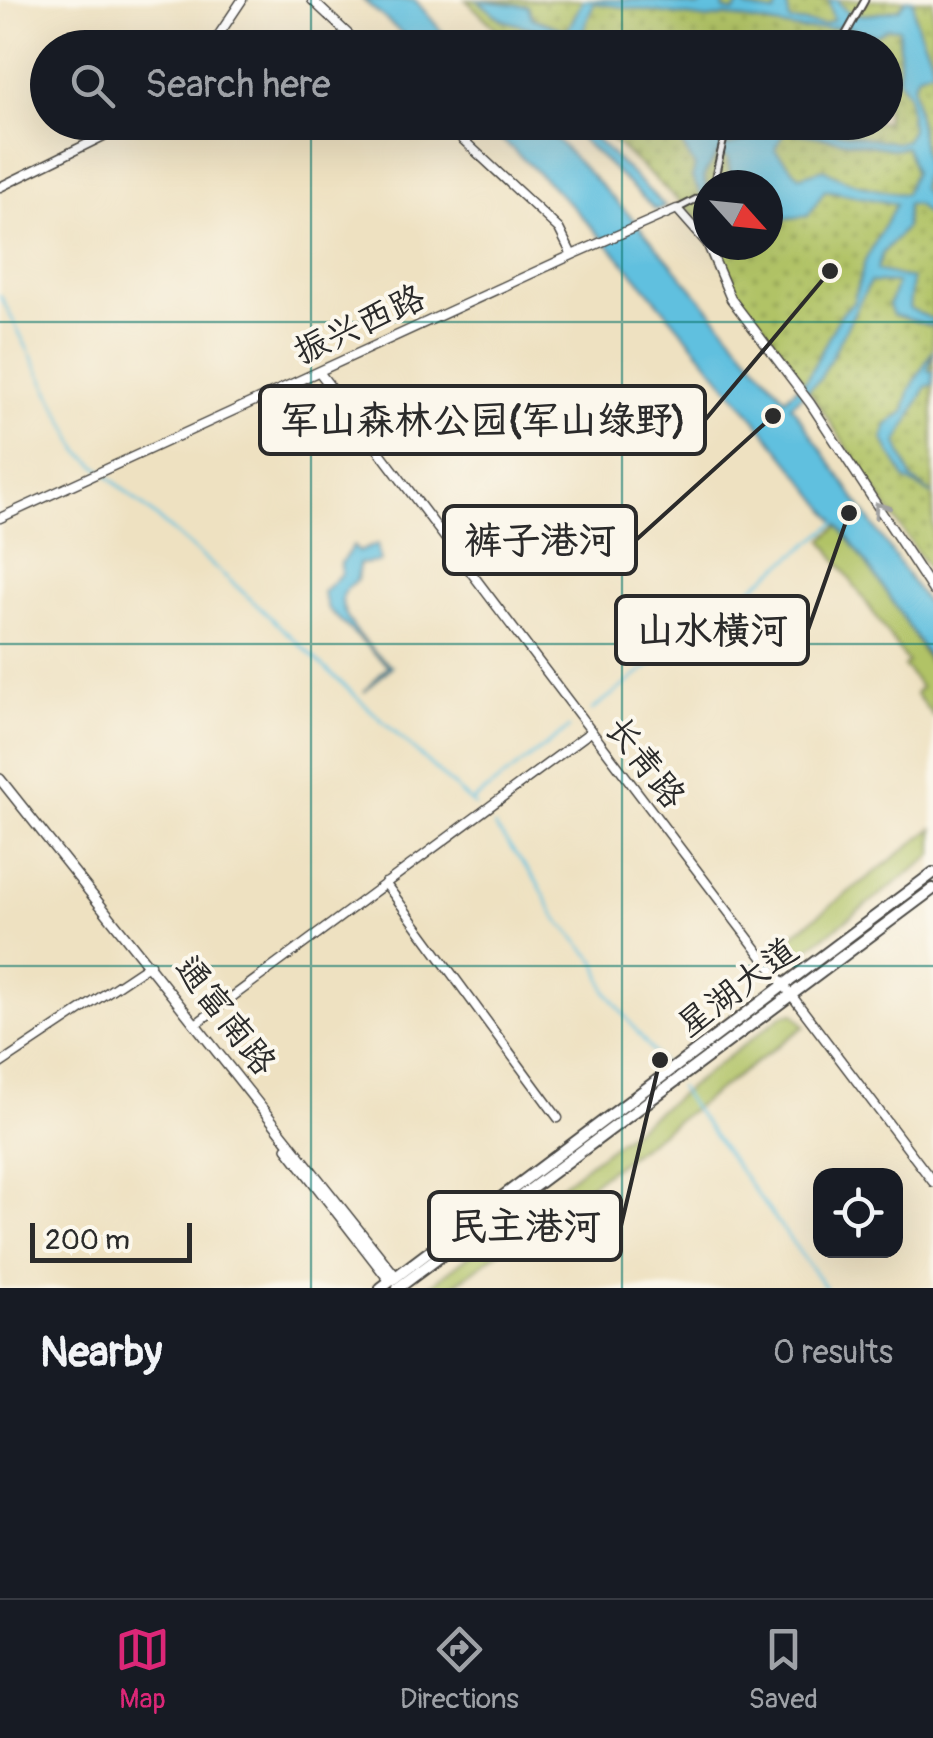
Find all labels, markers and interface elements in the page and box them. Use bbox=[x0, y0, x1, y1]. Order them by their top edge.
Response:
search box bbox=[30, 30, 903, 140]
icon: search bbox=[65, 58, 120, 113]
text: Search here bbox=[145, 61, 331, 109]
north arrow bbox=[693, 170, 783, 260]
street label: 振兴西路 bbox=[287, 275, 432, 374]
callout: 军山森林公园(军山绿野) bbox=[260, 386, 705, 454]
text: 军山森林公园(军山绿野) bbox=[280, 397, 686, 445]
one-way arrow bbox=[874, 501, 892, 520]
callout: 裤子港河 bbox=[444, 506, 636, 574]
text: 裤子港河 bbox=[464, 517, 616, 565]
callout: 山水横河 bbox=[616, 596, 808, 664]
text: 山水横河 bbox=[636, 607, 788, 655]
street label: 长青路 bbox=[596, 708, 695, 818]
street label: 星湖大道 bbox=[668, 928, 807, 1048]
street label: 通富南路 bbox=[165, 947, 286, 1084]
map controls bbox=[813, 1168, 903, 1258]
button: locate bbox=[813, 1168, 903, 1258]
callout: 民主港河 bbox=[429, 1192, 621, 1260]
text: 民主港河 bbox=[449, 1203, 601, 1251]
scale bar bbox=[30, 1218, 192, 1262]
text: 200 m bbox=[45, 1223, 130, 1258]
text: Nearby bbox=[40, 1327, 162, 1379]
text: 0 results bbox=[773, 1333, 893, 1373]
tab: Map bbox=[115, 1622, 170, 1717]
tab: Directions bbox=[400, 1622, 519, 1717]
tab: Saved bbox=[749, 1622, 818, 1717]

